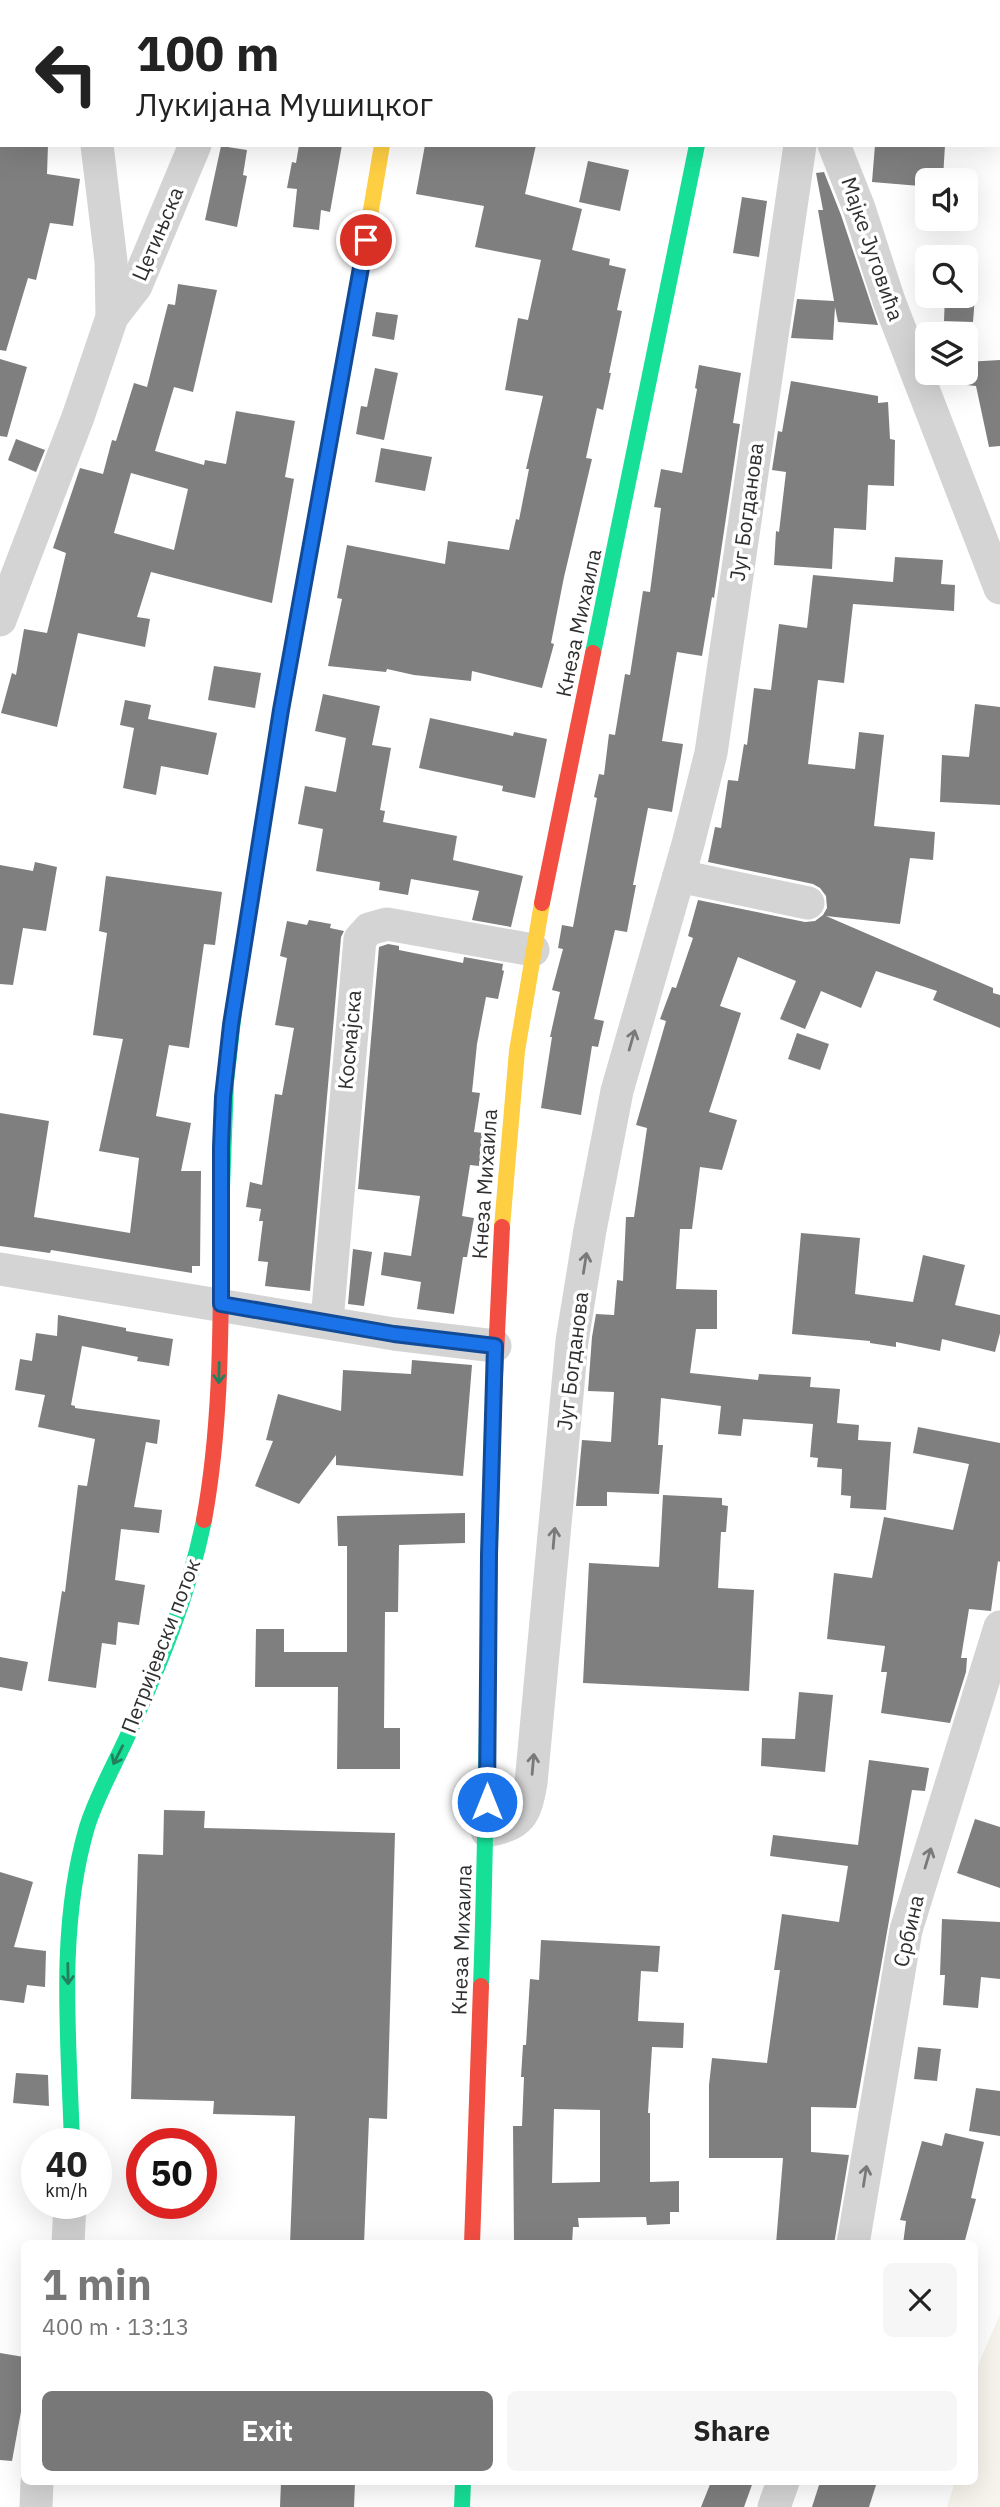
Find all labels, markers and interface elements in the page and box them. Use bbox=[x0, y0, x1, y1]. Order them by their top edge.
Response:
text: 100 m bbox=[136, 21, 280, 84]
icon: left bbox=[21, 28, 112, 119]
text: Лукијана Мушицког bbox=[136, 83, 433, 125]
map controls bbox=[915, 168, 978, 385]
button: sound bbox=[915, 168, 978, 231]
street label: Мајке Југовића bbox=[835, 173, 911, 324]
street label: Цетињска bbox=[125, 182, 189, 285]
pin bbox=[336, 210, 396, 270]
icon: arrive bbox=[347, 221, 385, 259]
button: search bbox=[915, 245, 978, 308]
button: layers bbox=[915, 322, 978, 385]
street label: Југ Богданова bbox=[722, 441, 770, 583]
street label: Кнеза Михаила bbox=[549, 546, 607, 699]
street label: Космајска bbox=[331, 989, 367, 1091]
one-way arrow bbox=[626, 1030, 639, 1052]
street label: Кнеза Михаила bbox=[465, 1108, 503, 1260]
one-way arrow bbox=[579, 1252, 592, 1275]
street label: Југ Богданова bbox=[550, 1290, 594, 1432]
one-way arrow bbox=[212, 1361, 226, 1384]
one-way arrow bbox=[548, 1527, 561, 1549]
street label: Петријевски поток bbox=[114, 1554, 206, 1737]
one-way arrow bbox=[111, 1744, 125, 1765]
one-way arrow bbox=[527, 1753, 540, 1776]
position arrow bbox=[450, 1765, 524, 1839]
one-way arrow bbox=[923, 1847, 935, 1869]
street label: Кнеза Михаила bbox=[444, 1864, 478, 2016]
street label: Србина bbox=[886, 1892, 930, 1970]
one-way arrow bbox=[61, 1962, 75, 1985]
speed limit sign: 50 bbox=[126, 2128, 217, 2219]
text: 40 bbox=[45, 2141, 88, 2187]
one-way arrow bbox=[859, 2165, 872, 2188]
text: km/h bbox=[45, 2179, 88, 2202]
text: 1 min bbox=[42, 2257, 152, 2312]
button: close bbox=[883, 2263, 957, 2337]
text: 400 m · 13:13 bbox=[42, 2311, 189, 2341]
button: Exit bbox=[42, 2391, 493, 2471]
button: Share bbox=[507, 2391, 957, 2471]

